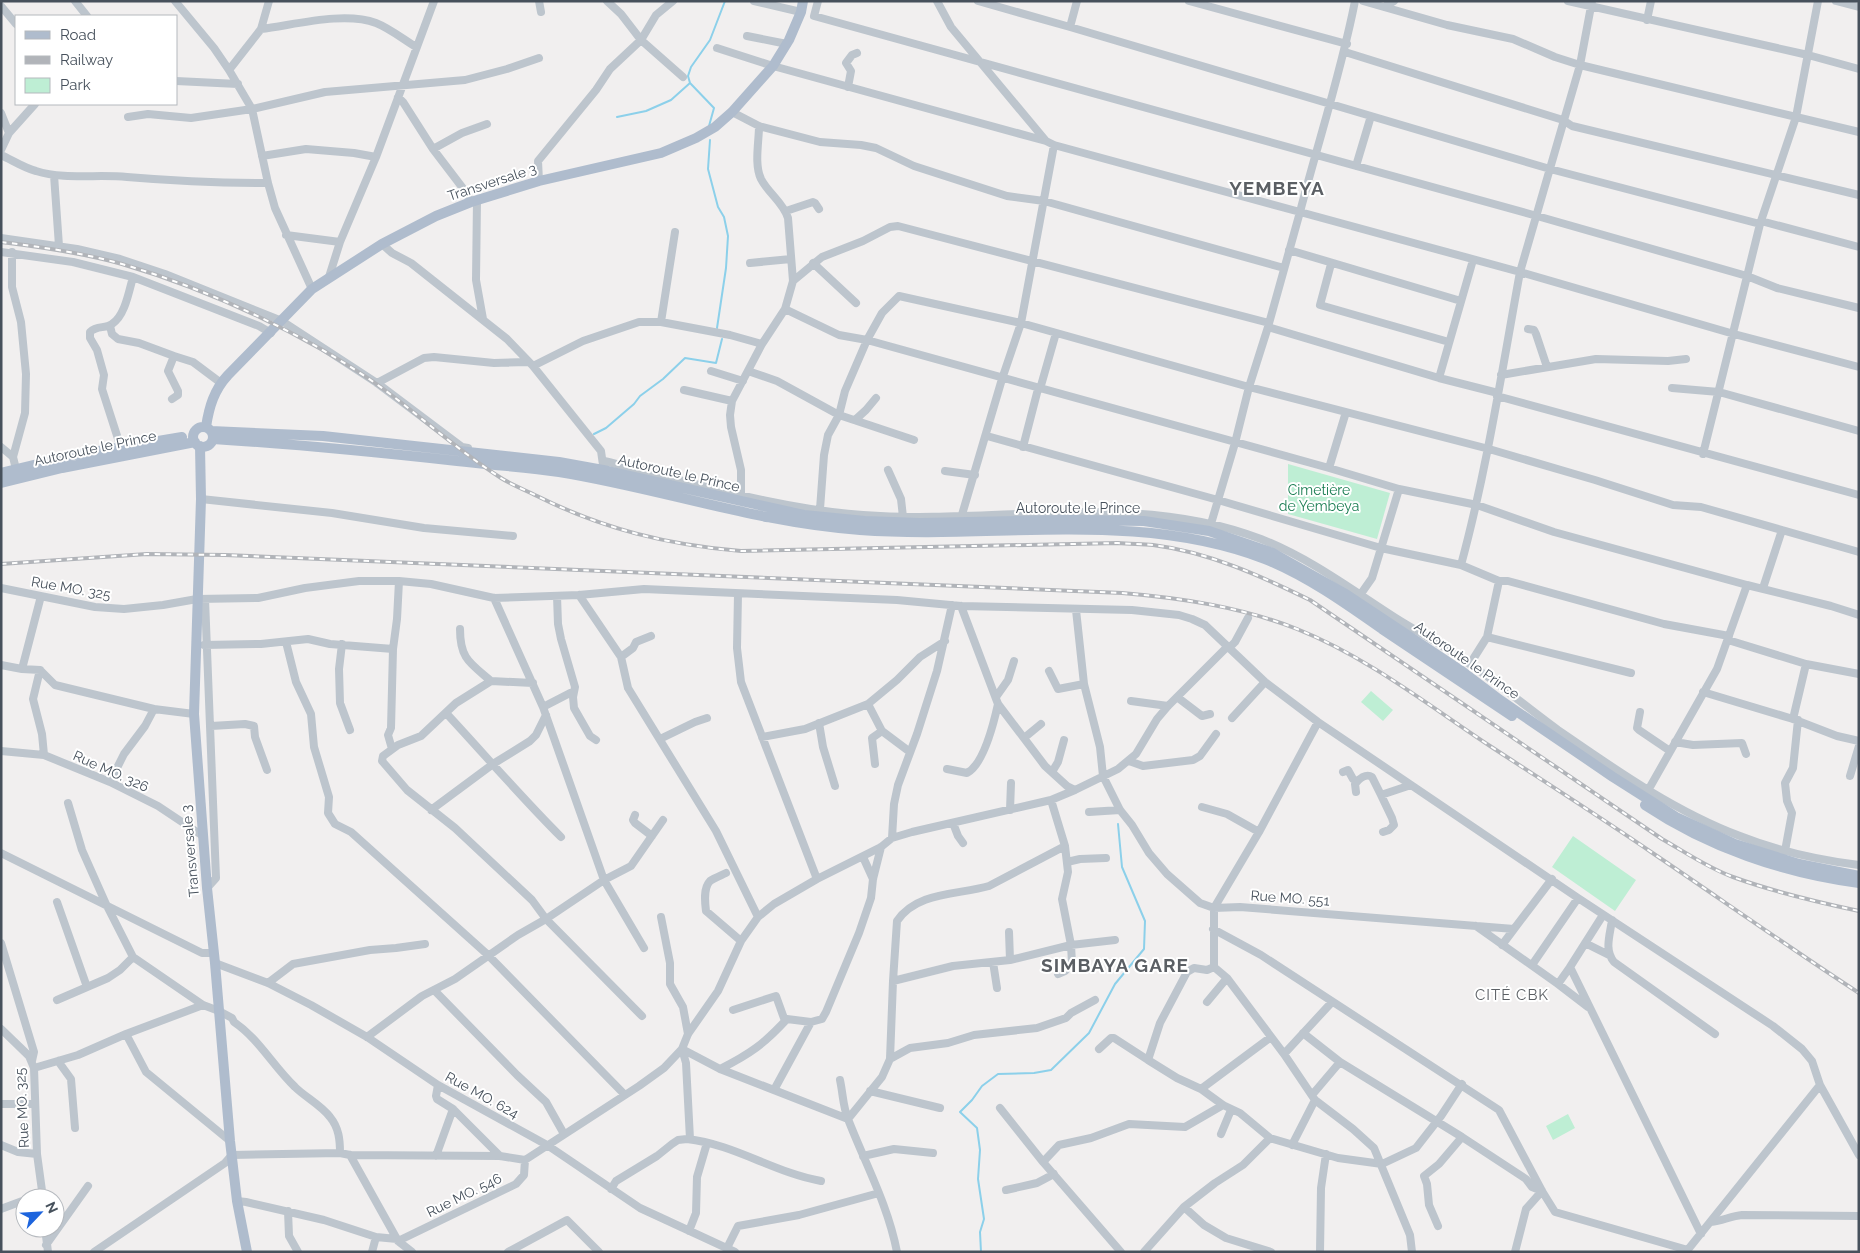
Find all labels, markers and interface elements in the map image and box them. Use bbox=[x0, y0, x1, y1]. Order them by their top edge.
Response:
legend bbox=[15, 15, 178, 105]
text: Road bbox=[60, 26, 96, 44]
text: Railway bbox=[60, 51, 113, 69]
text: Park bbox=[60, 76, 91, 94]
street label: Transversale 3 bbox=[446, 160, 538, 204]
district label: YEMBEYA bbox=[1229, 177, 1325, 199]
street label: Autoroute le Prince bbox=[32, 427, 158, 469]
street label: Autoroute le Prince bbox=[617, 451, 741, 495]
park label: Cimetière de Yembeya bbox=[1279, 482, 1359, 514]
street label: Autoroute le Prince bbox=[1016, 500, 1140, 516]
street label: Rue MO. 325 bbox=[30, 573, 112, 603]
street label: Autoroute le Prince bbox=[1411, 618, 1523, 702]
street label: Rue MO. 326 bbox=[71, 747, 151, 795]
street label: Transversale 3 bbox=[178, 804, 202, 898]
street label: Rue MO. 551 bbox=[1250, 887, 1330, 909]
district label: SIMBAYA GARE bbox=[1041, 954, 1189, 976]
district label: CITÉ CBK bbox=[1475, 986, 1549, 1004]
street label: Rue MO. 325 bbox=[12, 1067, 32, 1149]
street label: Rue MO. 624 bbox=[443, 1068, 522, 1122]
street label: Rue MO. 546 bbox=[424, 1170, 504, 1220]
north arrow bbox=[15, 1188, 65, 1238]
text: N bbox=[42, 1199, 61, 1216]

